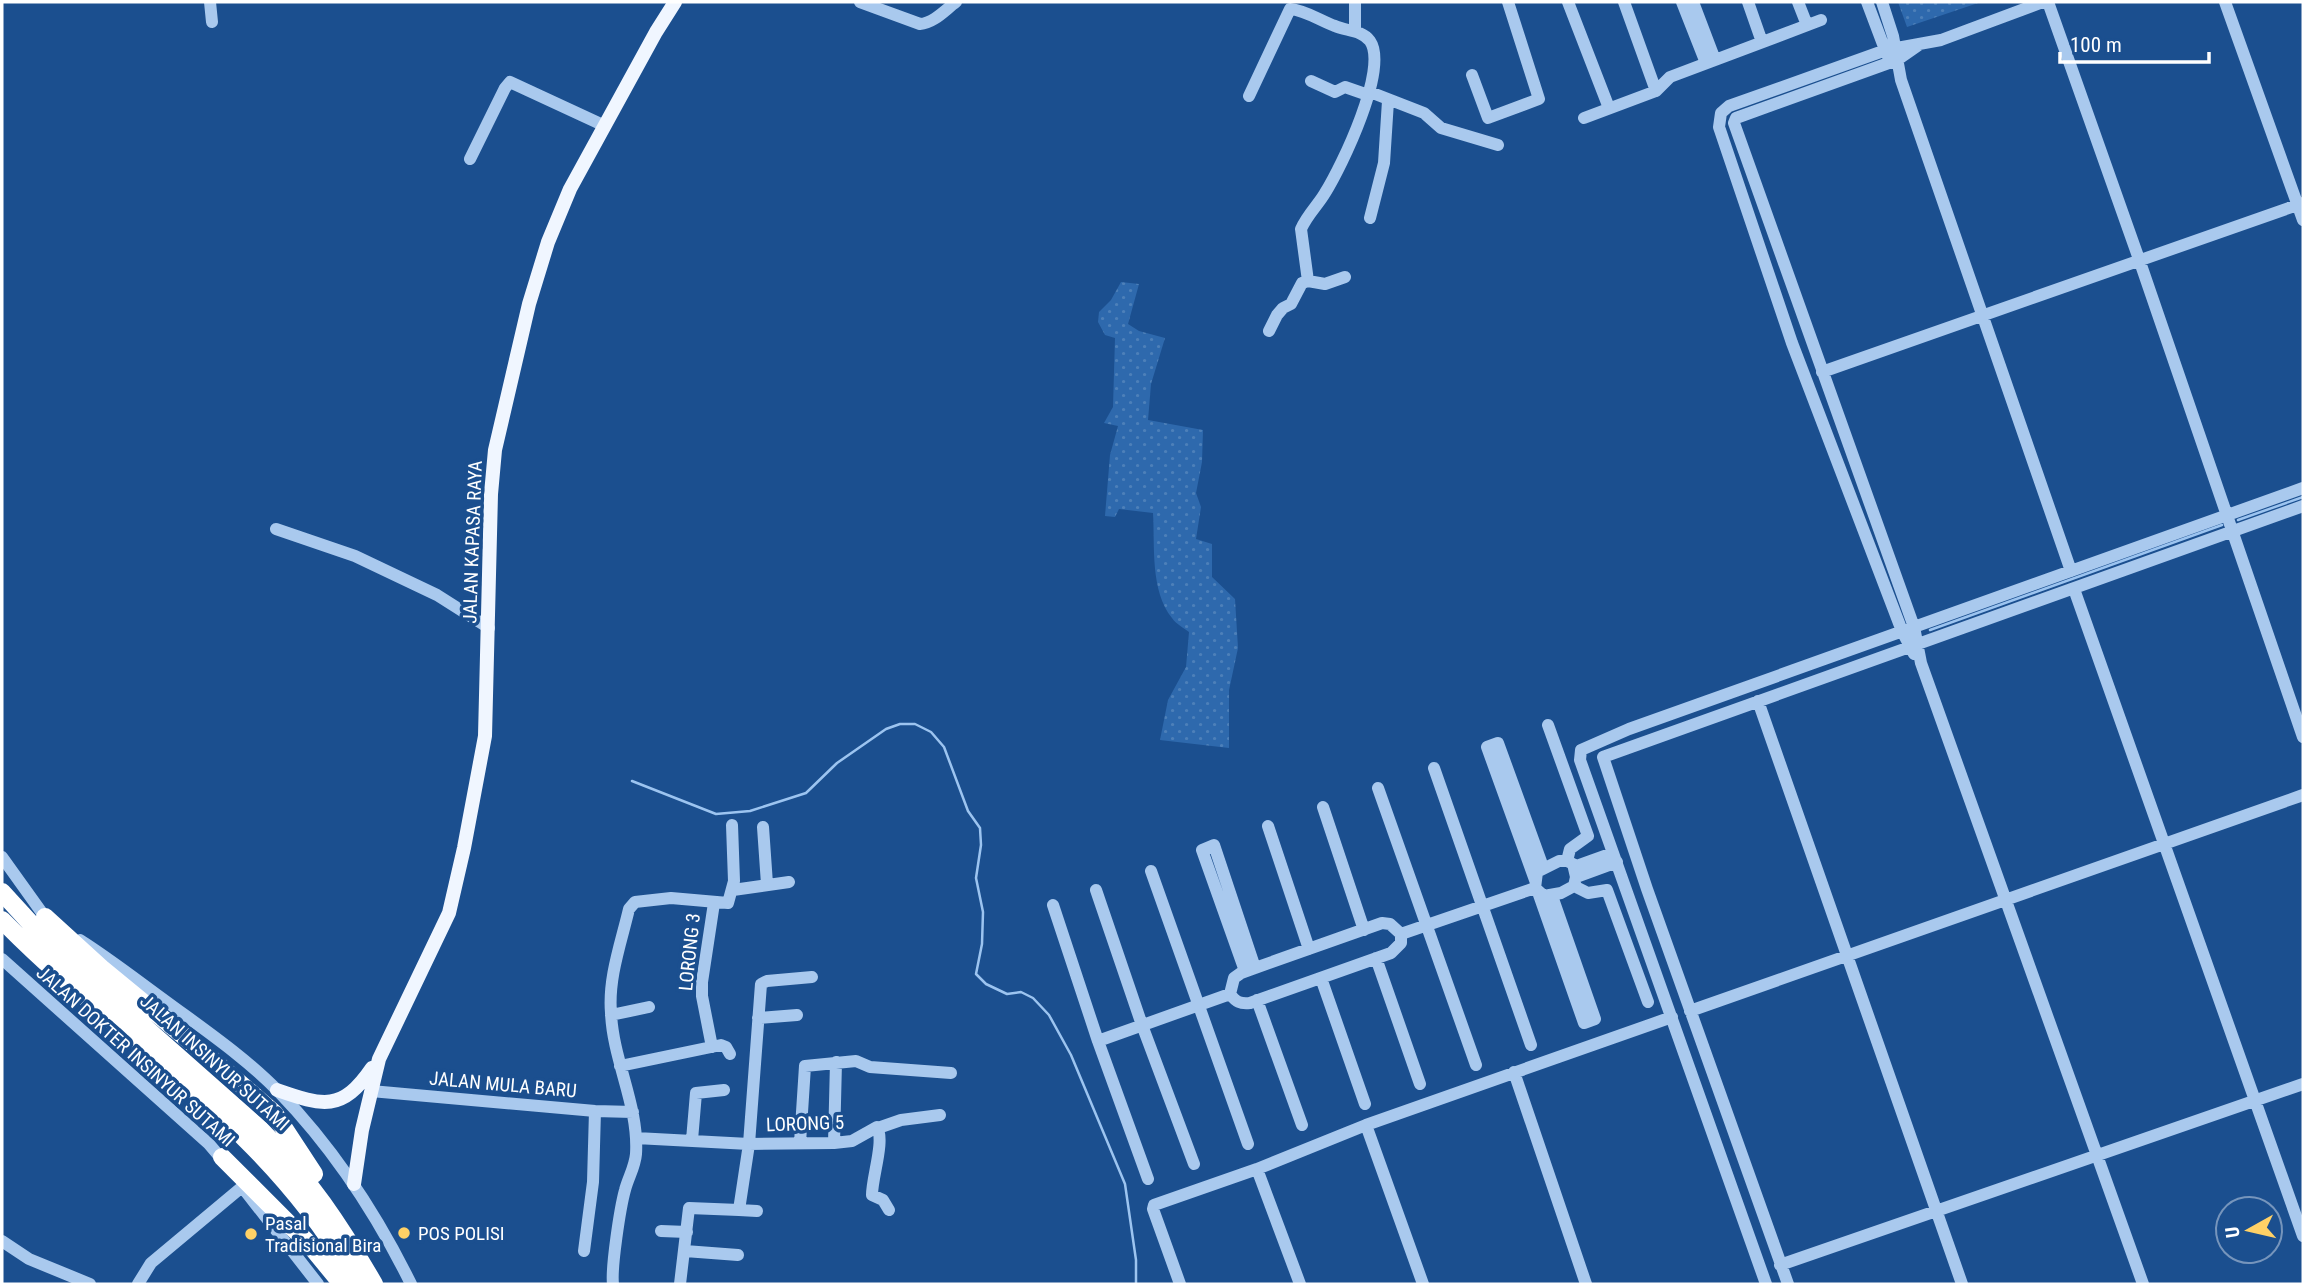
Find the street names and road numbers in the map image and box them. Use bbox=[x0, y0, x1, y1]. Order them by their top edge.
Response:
street label: JALAN KAPASA RAYA bbox=[458, 460, 487, 624]
street label: LORONG 3 bbox=[674, 912, 705, 992]
street label: JALAN DOKTER INSINYUR SUTAMI bbox=[32, 961, 240, 1152]
street label: JALAN INSINYUR SUTAMI bbox=[135, 989, 294, 1135]
street label: JALAN MULA BARU bbox=[428, 1067, 578, 1102]
street label: LORONG 5 bbox=[766, 1111, 844, 1136]

